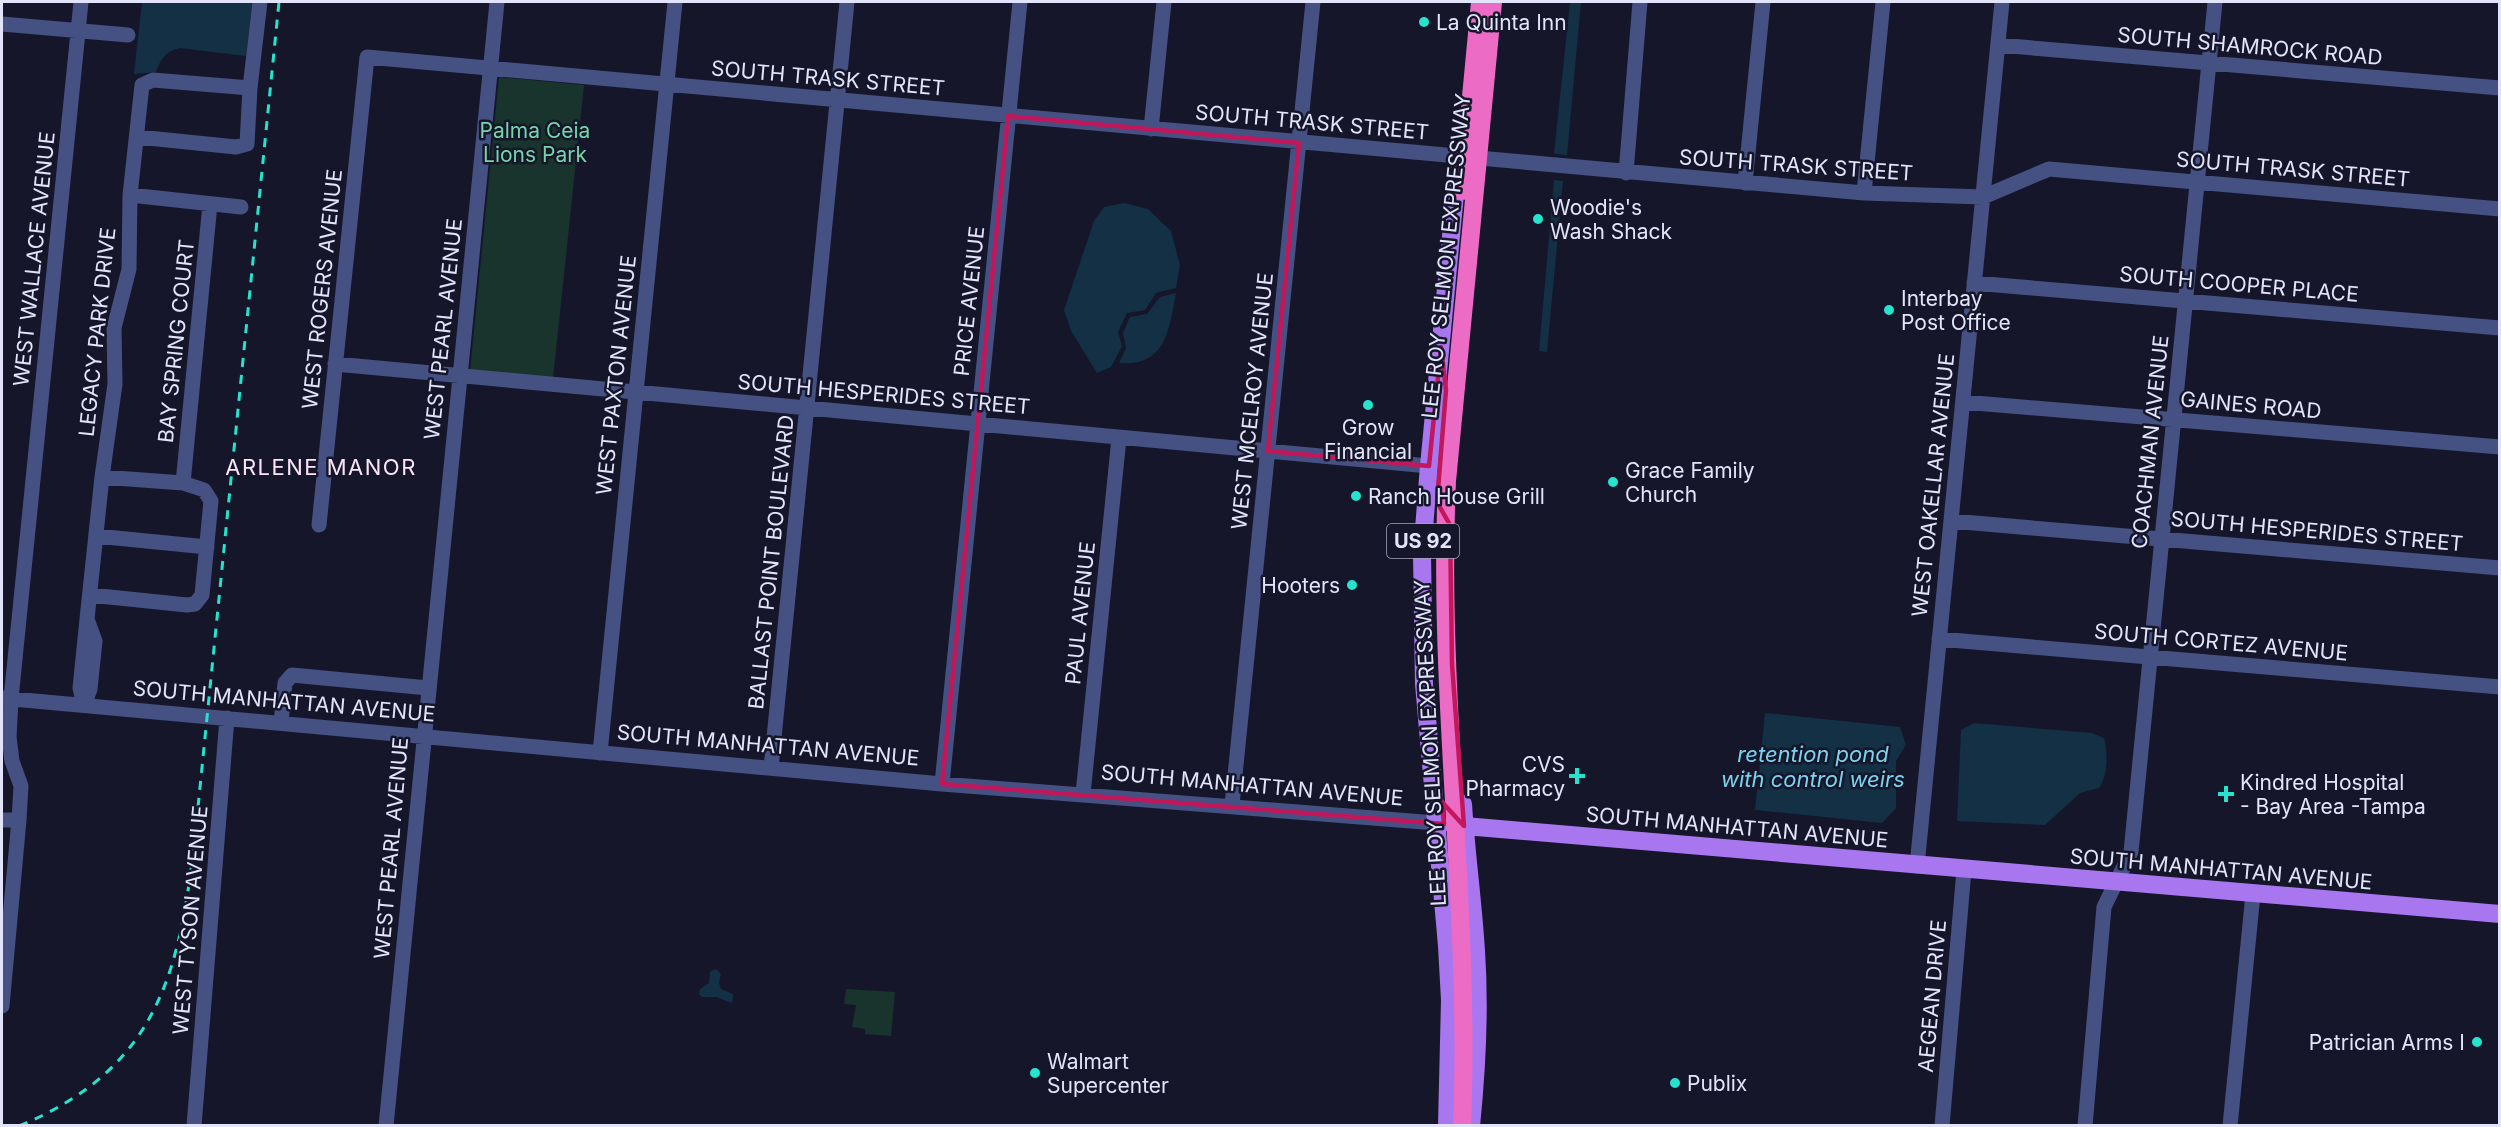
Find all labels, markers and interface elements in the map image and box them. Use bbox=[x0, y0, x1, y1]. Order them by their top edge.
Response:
place label: La Quinta Inn bbox=[1436, 10, 1567, 35]
marker: La Quinta Inn bbox=[1417, 15, 1431, 29]
street label: SOUTH SHAMROCK ROAD bbox=[2116, 22, 2384, 70]
street label: SOUTH TRASK STREET bbox=[710, 55, 946, 101]
street label: LEE ROY SELMON EXPRESSWAY bbox=[1416, 92, 1476, 420]
street label: SOUTH TRASK STREET bbox=[1194, 99, 1430, 145]
park label: Palma Ceia Lions Park bbox=[480, 118, 590, 167]
street label: WEST WALLACE AVENUE bbox=[8, 130, 60, 388]
street label: SOUTH TRASK STREET bbox=[1678, 144, 1914, 186]
street label: SOUTH TRASK STREET bbox=[2175, 146, 2411, 192]
street label: WEST ROGERS AVENUE bbox=[297, 168, 347, 410]
place label: Woodie's Wash Shack bbox=[1550, 195, 1673, 244]
marker: Woodie's Wash Shack bbox=[1531, 212, 1545, 226]
street label: WEST PEARL AVENUE bbox=[419, 217, 467, 441]
street label: PRICE AVENUE bbox=[949, 225, 989, 377]
street label: LEGACY PARK DRIVE bbox=[74, 226, 120, 438]
street label: BAY SPRING COURT bbox=[153, 238, 199, 444]
street label: WEST PAXTON AVENUE bbox=[591, 254, 641, 496]
street label: SOUTH COOPER PLACE bbox=[2118, 261, 2360, 307]
street label: WEST MCELROY AVENUE bbox=[1226, 271, 1278, 531]
place label: Interbay Post Office bbox=[1901, 286, 2011, 335]
marker: Interbay Post Office bbox=[1882, 303, 1896, 317]
street label: COACHMAN AVENUE bbox=[2126, 334, 2174, 550]
street label: WEST OAKELLAR AVENUE bbox=[1907, 352, 1959, 618]
street label: SOUTH HESPERIDES STREET bbox=[737, 369, 1031, 419]
street label: GAINES ROAD bbox=[2179, 386, 2323, 424]
marker: Grow Financial bbox=[1361, 398, 1375, 412]
street label: BALLAST POINT BOULEVARD bbox=[743, 414, 799, 710]
place label: Grow Financial bbox=[1324, 415, 1412, 464]
district label: ARLENE MANOR bbox=[225, 454, 417, 480]
place label: Grace Family Church bbox=[1625, 458, 1755, 507]
marker: Grace Family Church bbox=[1606, 475, 1620, 489]
place label: Ranch House Grill bbox=[1368, 484, 1545, 509]
marker: Ranch House Grill bbox=[1349, 489, 1363, 503]
street label: SOUTH HESPERIDES STREET bbox=[2170, 506, 2464, 556]
road number: US 92 bbox=[1387, 524, 1459, 558]
street label: PAUL AVENUE bbox=[1060, 540, 1100, 686]
place label: Hooters bbox=[1261, 573, 1340, 598]
marker: Hooters bbox=[1345, 578, 1359, 592]
street label: LEE ROY SELMON EXPRESSWAY bbox=[1409, 579, 1451, 907]
street label: SOUTH CORTEZ AVENUE bbox=[2093, 618, 2349, 666]
street label: SOUTH MANHATTAN AVENUE bbox=[132, 675, 436, 727]
street label: SOUTH MANHATTAN AVENUE bbox=[616, 719, 920, 771]
street label: WEST PEARL AVENUE bbox=[369, 736, 413, 960]
water label: retention pond with control weirs bbox=[1721, 741, 1905, 792]
place label: CVS Pharmacy bbox=[1466, 752, 1565, 801]
street label: SOUTH MANHATTAN AVENUE bbox=[1100, 759, 1404, 811]
marker: CVS Pharmacy bbox=[1570, 769, 1584, 783]
place label: Kindred Hospital - Bay Area -Tampa bbox=[2240, 770, 2426, 819]
marker: Kindred Hospital - Bay Area -Tampa bbox=[2217, 785, 2235, 803]
street label: SOUTH MANHATTAN AVENUE bbox=[1585, 801, 1889, 853]
street label: WEST TYSON AVENUE bbox=[168, 804, 212, 1036]
street label: SOUTH MANHATTAN AVENUE bbox=[2069, 843, 2373, 895]
street label: AEGEAN DRIVE bbox=[1913, 919, 1951, 1073]
place label: Patrician Arms I bbox=[2309, 1030, 2465, 1055]
marker: Patrician Arms I bbox=[2470, 1035, 2484, 1049]
place label: Walmart Supercenter bbox=[1047, 1049, 1169, 1098]
marker: Walmart Supercenter bbox=[1028, 1066, 1042, 1080]
place label: Publix bbox=[1687, 1071, 1747, 1096]
marker: Publix bbox=[1668, 1076, 1682, 1090]

